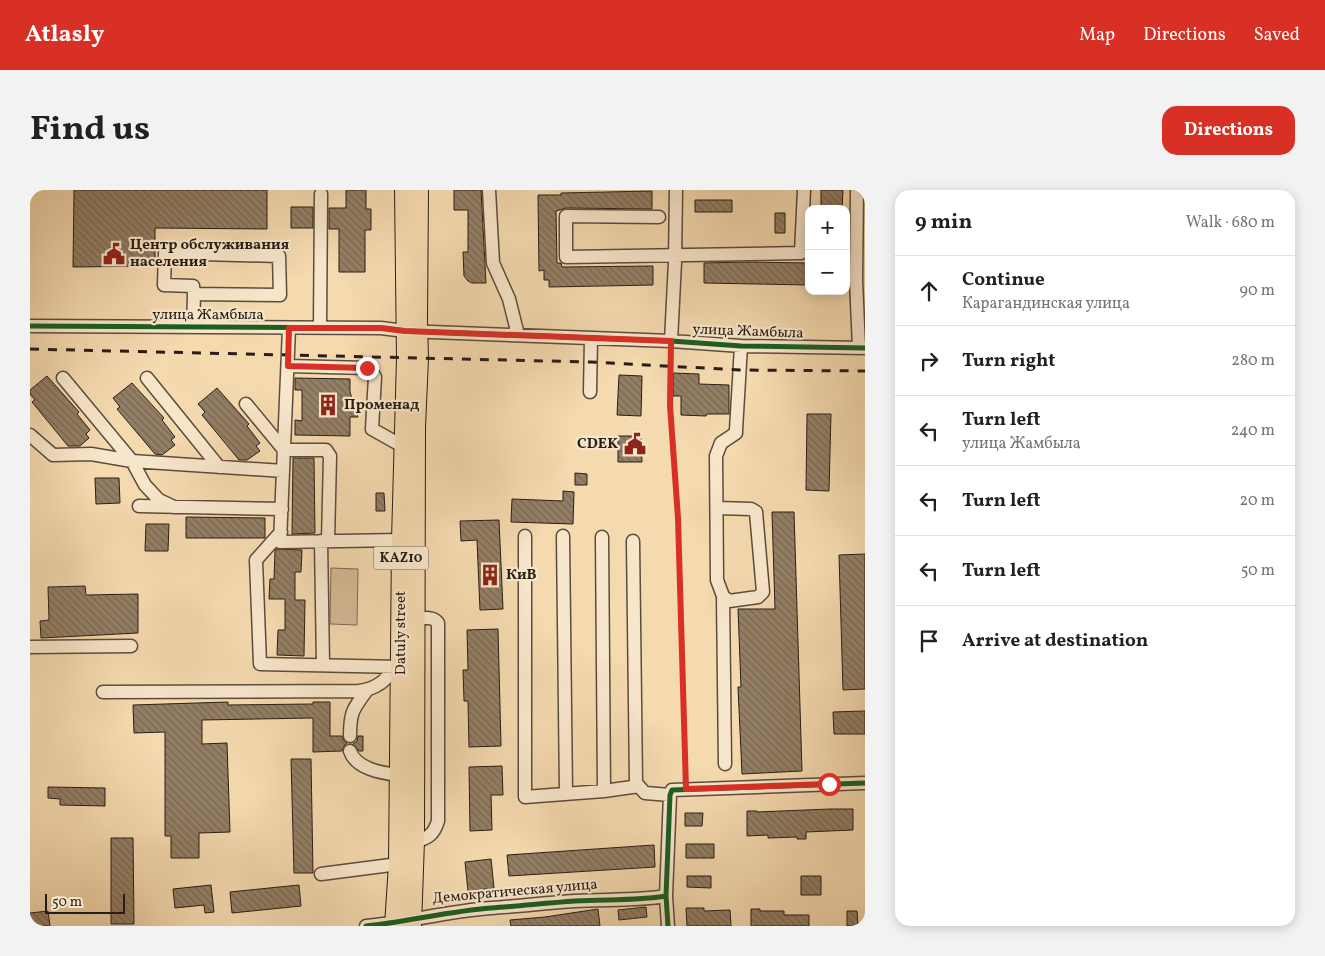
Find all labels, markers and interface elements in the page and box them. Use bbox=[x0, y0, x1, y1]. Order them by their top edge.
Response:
text: Atlasly bbox=[25, 18, 104, 52]
text: Map bbox=[1079, 23, 1115, 48]
text: Directions bbox=[1143, 23, 1226, 48]
text: Saved bbox=[1254, 23, 1300, 48]
text: Find us bbox=[30, 106, 150, 154]
button: Directions bbox=[1162, 106, 1295, 155]
map controls bbox=[805, 205, 850, 295]
button: + bbox=[805, 205, 850, 250]
text: 9 min bbox=[915, 208, 972, 237]
text: Walk · 680 m bbox=[1186, 212, 1275, 234]
place label: Центр обслуживания наcеления bbox=[130, 235, 290, 273]
public building icon: Центр обслуживания наcеления bbox=[101, 241, 127, 267]
button: − bbox=[805, 250, 850, 295]
text: Continue bbox=[962, 267, 1045, 293]
icon: ahead bbox=[915, 277, 943, 305]
text: 90 m bbox=[1239, 280, 1275, 302]
text: Карагандинская улица bbox=[962, 293, 1130, 315]
street label: улица Жамбыла bbox=[152, 305, 264, 326]
street label: улица Жамбыла bbox=[692, 320, 804, 344]
icon: right bbox=[915, 347, 943, 375]
text: Turn right bbox=[962, 348, 1055, 374]
text: 280 m bbox=[1231, 350, 1275, 372]
route end bbox=[356, 357, 379, 380]
building icon: Променад bbox=[315, 392, 341, 418]
place label: Променад bbox=[344, 395, 420, 416]
text: Turn left bbox=[962, 407, 1041, 433]
icon: left bbox=[915, 417, 943, 445]
text: 240 m bbox=[1231, 420, 1275, 442]
public building icon: CDEK bbox=[622, 431, 648, 457]
text: улица Жамбыла bbox=[962, 433, 1081, 455]
place label: CDEK bbox=[577, 434, 618, 455]
icon: left bbox=[915, 487, 943, 515]
text: Turn left bbox=[962, 488, 1041, 514]
text: 20 m bbox=[1240, 490, 1275, 512]
road number: KAZ10 bbox=[374, 546, 428, 569]
icon: left bbox=[915, 557, 943, 585]
text: Turn left bbox=[962, 558, 1041, 584]
text: 50 m bbox=[1241, 560, 1275, 582]
building icon: КиВ bbox=[477, 562, 503, 588]
place label: КиВ bbox=[506, 565, 537, 586]
street label: Datuly street bbox=[391, 591, 412, 675]
icon: arrive bbox=[915, 627, 943, 655]
text: Arrive at destination bbox=[962, 628, 1148, 654]
route start bbox=[818, 773, 841, 796]
street label: Демократическая улица bbox=[432, 874, 598, 910]
scale bar bbox=[45, 891, 125, 914]
text: 50 m bbox=[52, 893, 82, 912]

